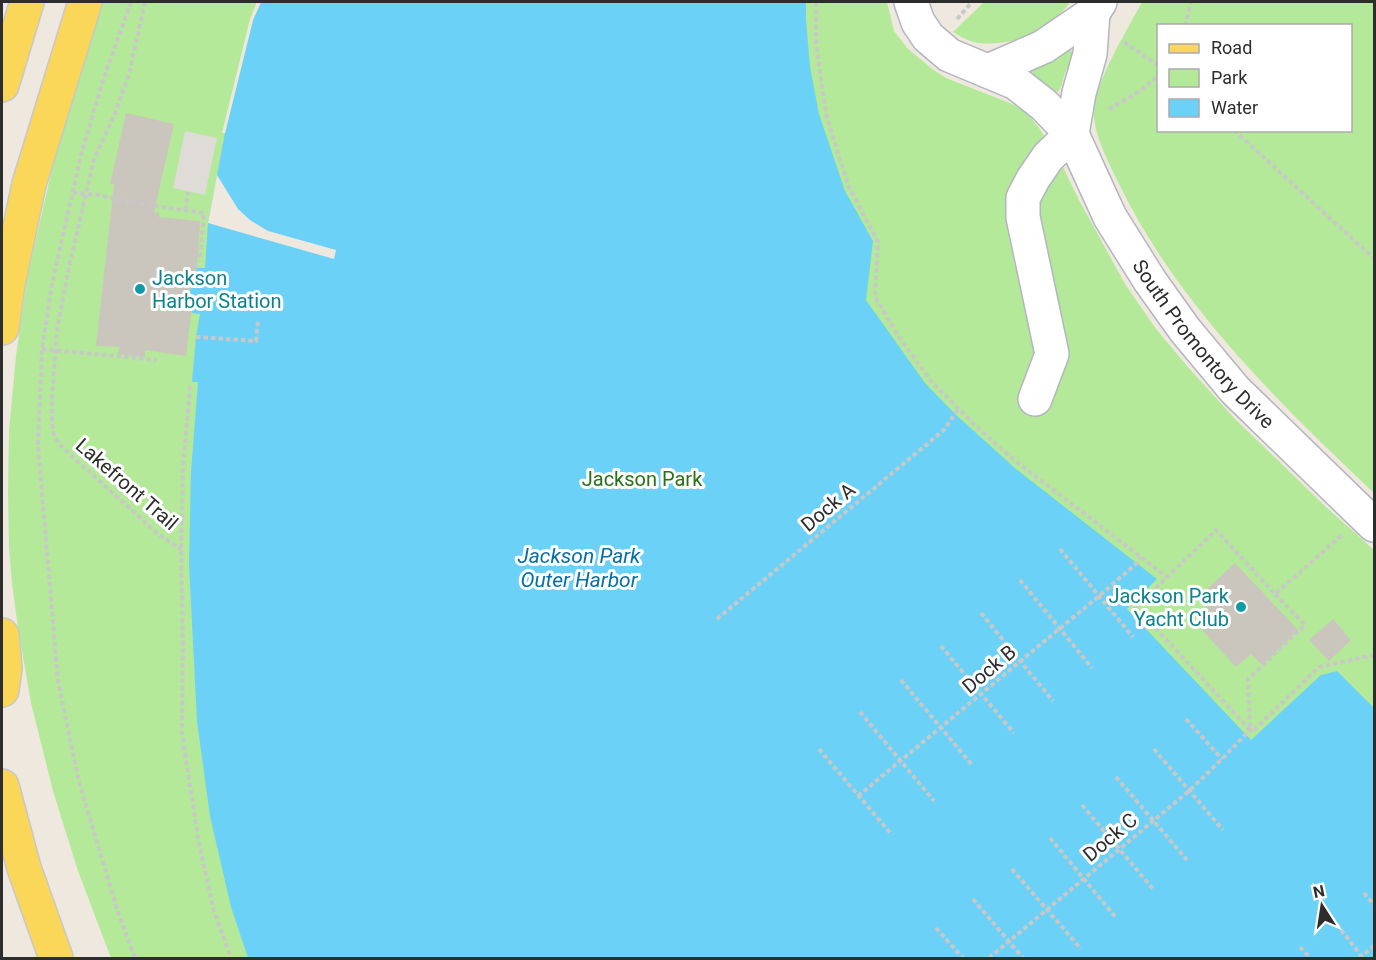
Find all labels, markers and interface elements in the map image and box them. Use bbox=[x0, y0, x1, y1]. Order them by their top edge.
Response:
legend bbox=[1157, 24, 1352, 132]
text: Road bbox=[1211, 37, 1252, 58]
text: Park bbox=[1211, 67, 1248, 88]
text: Water bbox=[1211, 97, 1258, 118]
street label: South Promontory Drive bbox=[1128, 255, 1279, 434]
place label: Jackson Harbor Station bbox=[152, 266, 281, 313]
marker: Jackson Harbor Station bbox=[133, 282, 147, 296]
street label: Lakefront Trail bbox=[71, 433, 183, 535]
park label: Jackson Park bbox=[582, 467, 703, 491]
street label: Dock A bbox=[796, 478, 860, 536]
water label: Jackson Park Outer Harbor bbox=[518, 544, 641, 592]
place label: Jackson Park Yacht Club bbox=[1108, 584, 1230, 631]
marker: Jackson Park Yacht Club bbox=[1234, 600, 1248, 614]
street label: Dock B bbox=[957, 640, 1021, 698]
street label: Dock C bbox=[1078, 808, 1142, 866]
north arrow bbox=[1292, 876, 1352, 936]
text: N bbox=[1311, 881, 1326, 902]

